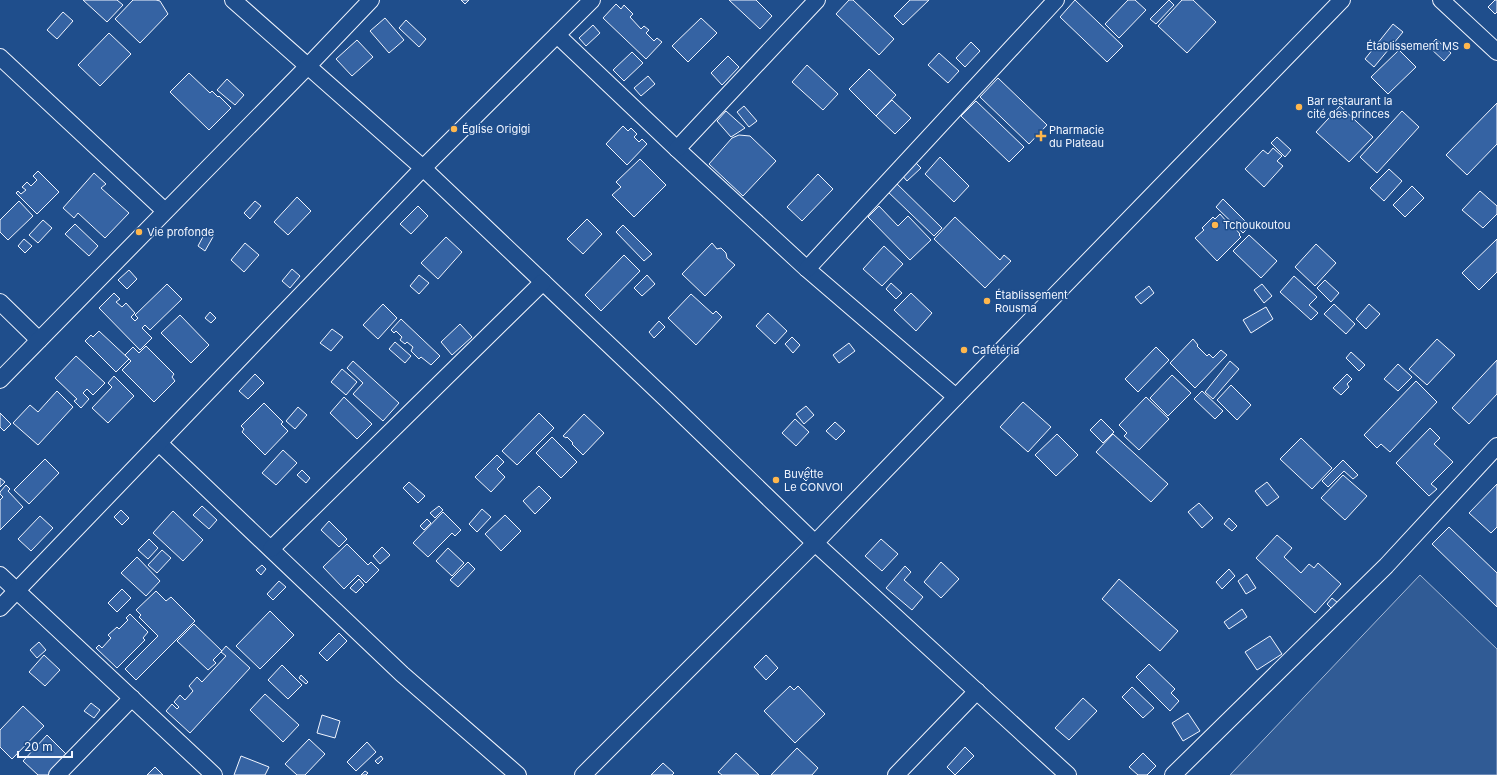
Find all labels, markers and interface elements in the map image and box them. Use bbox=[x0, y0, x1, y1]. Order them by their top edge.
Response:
place label: Établissement MS bbox=[1366, 39, 1459, 53]
marker: Établissement MS bbox=[1462, 41, 1472, 51]
place label: Bar restaurant la cité des princes bbox=[1307, 94, 1392, 121]
marker: Bar restaurant la cité des princes bbox=[1294, 102, 1304, 112]
place label: Église Origigi bbox=[462, 122, 530, 136]
place label: Pharmacie du Plateau bbox=[1049, 123, 1104, 150]
marker: Église Origigi bbox=[449, 124, 459, 134]
marker: Pharmacie du Plateau bbox=[1036, 131, 1046, 141]
place label: Tchoukoutou bbox=[1223, 218, 1291, 232]
marker: Tchoukoutou bbox=[1210, 220, 1220, 230]
place label: Vie profonde bbox=[147, 225, 214, 239]
marker: Vie profonde bbox=[134, 227, 144, 237]
place label: Établissement Rousma bbox=[995, 288, 1068, 315]
marker: Établissement Rousma bbox=[982, 296, 992, 306]
place label: Cafétéria bbox=[972, 343, 1019, 357]
marker: Cafétéria bbox=[959, 345, 969, 355]
place label: Buvette Le CONVOI bbox=[784, 467, 843, 494]
marker: Buvette Le CONVOI bbox=[771, 475, 781, 485]
scale bar bbox=[18, 733, 72, 759]
text: 20 m bbox=[24, 739, 53, 754]

